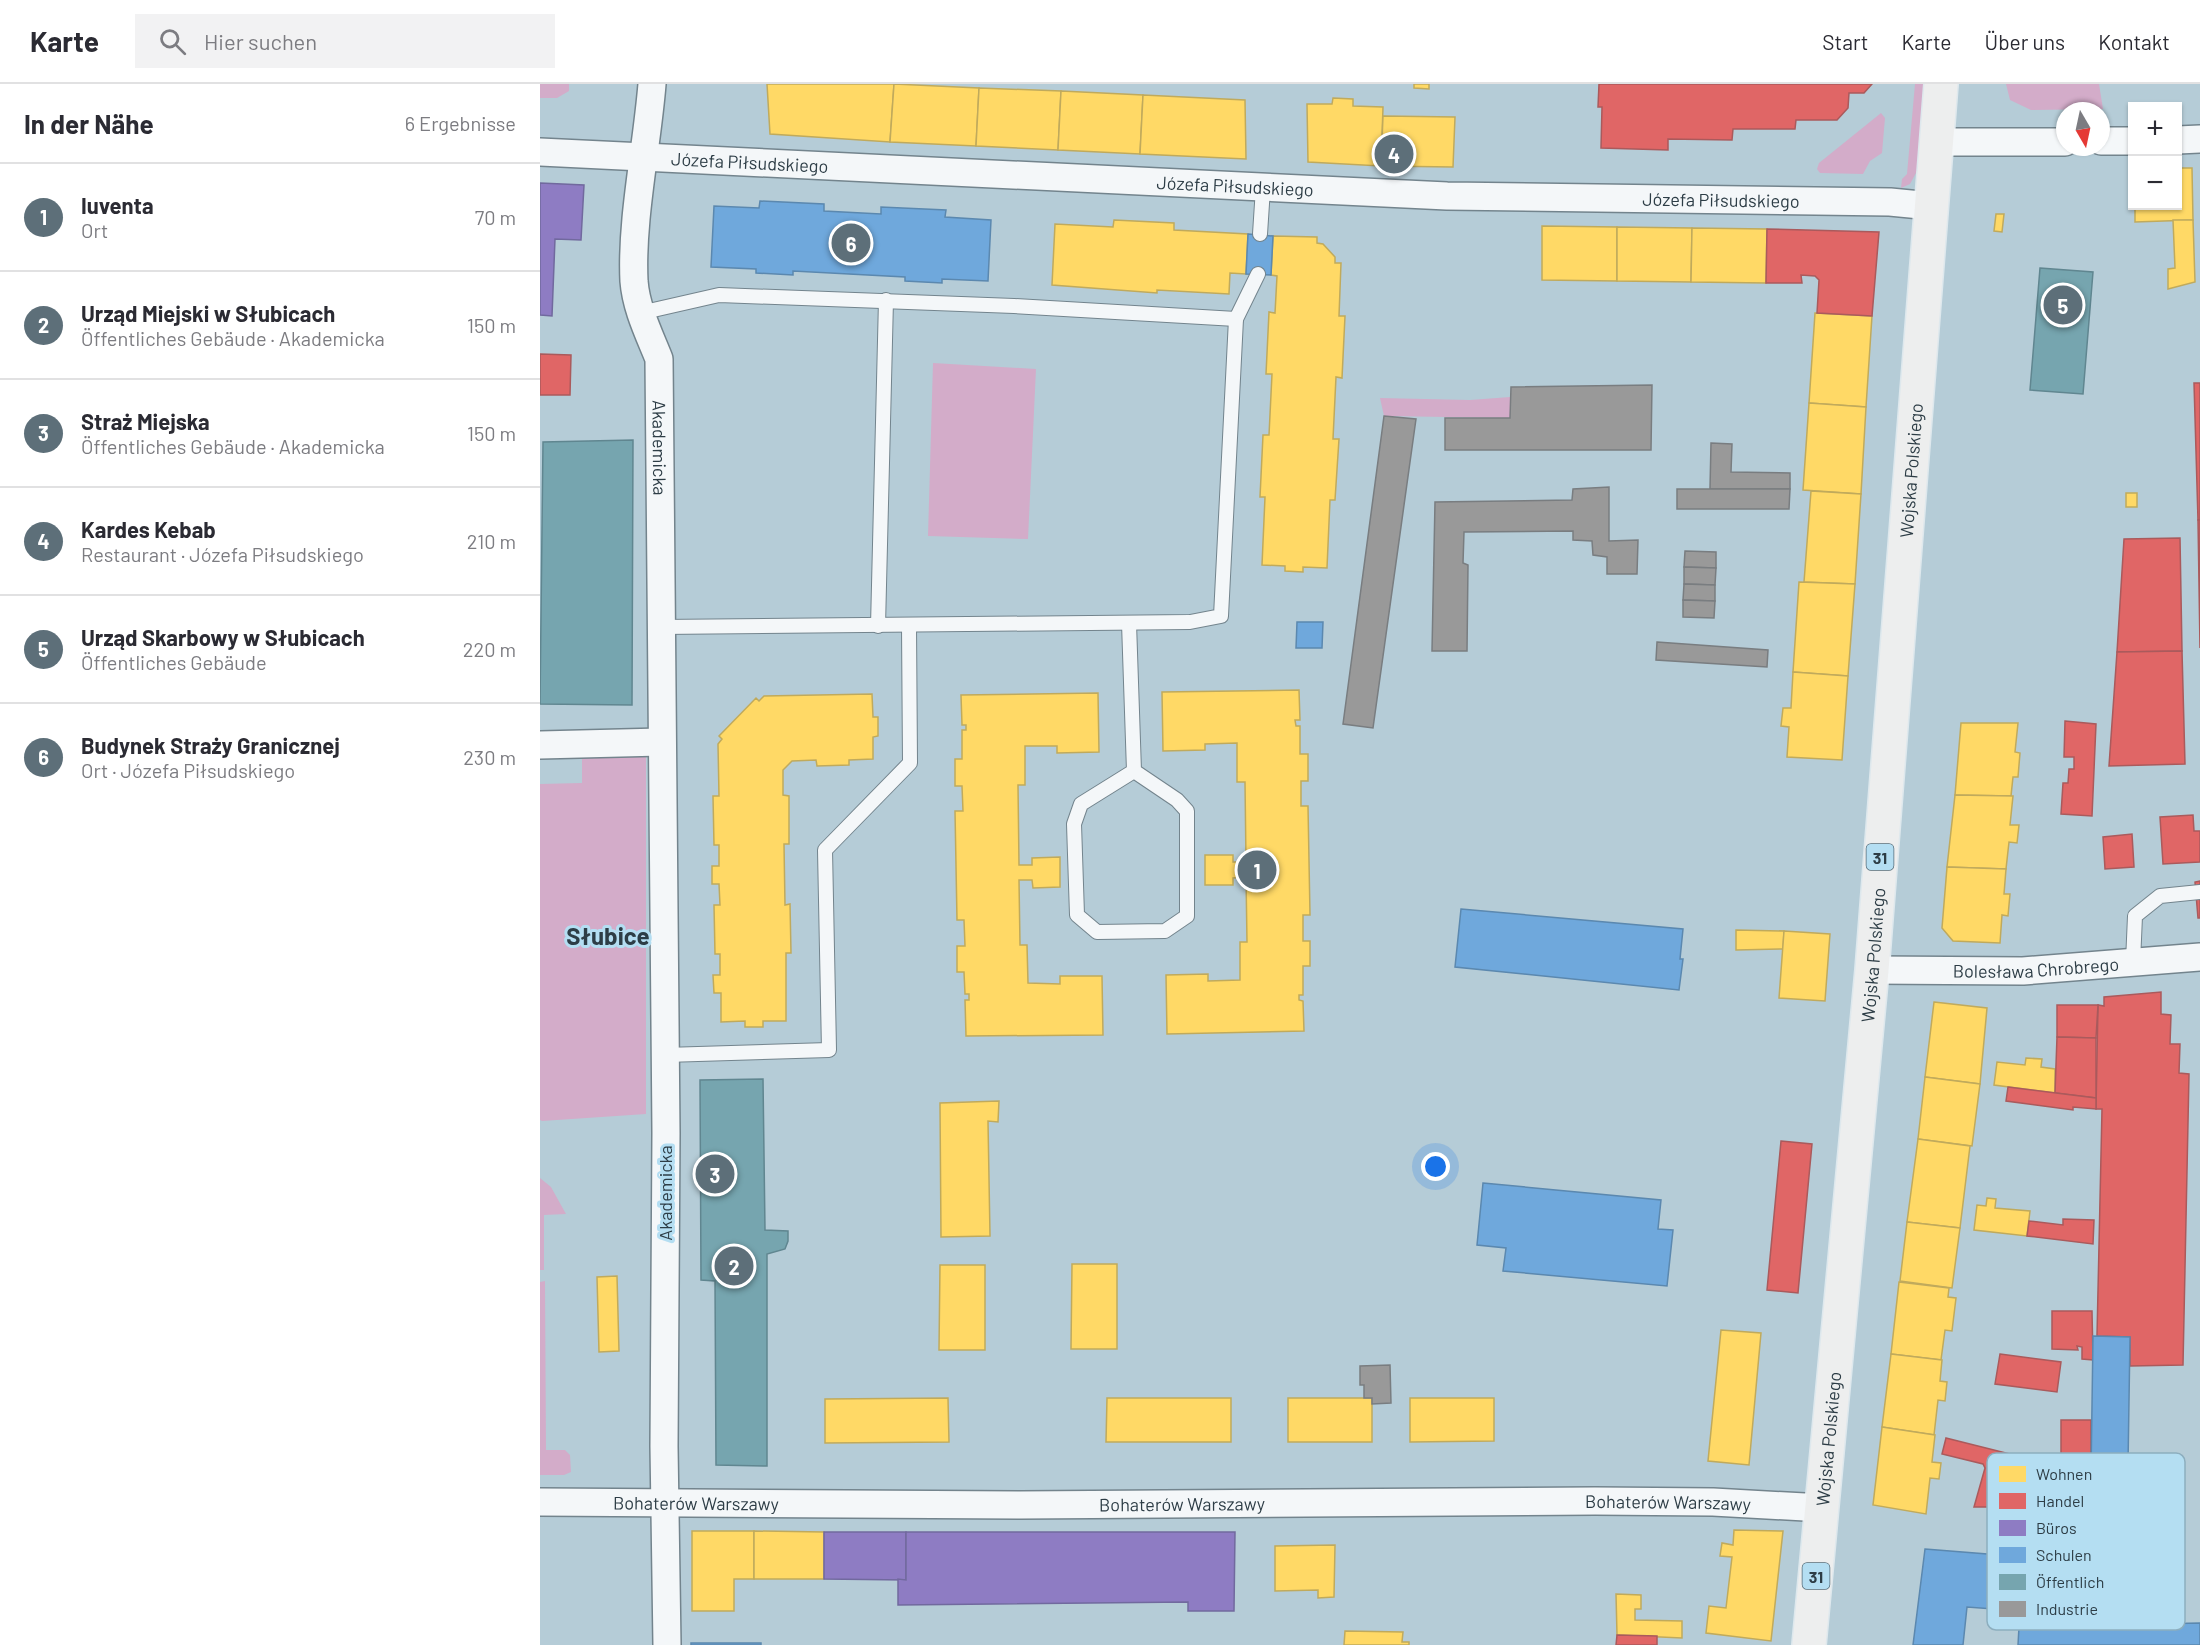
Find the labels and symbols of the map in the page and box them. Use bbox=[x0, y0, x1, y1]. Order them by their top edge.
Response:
north arrow bbox=[2056, 102, 2110, 156]
pin: 4 bbox=[1374, 132, 1414, 176]
street label: Józefa Piłsudskiego bbox=[671, 147, 829, 177]
street label: Józefa Piłsudskiego bbox=[1156, 171, 1314, 201]
street label: Józefa Piłsudskiego bbox=[1642, 188, 1800, 212]
pin: 6 bbox=[832, 220, 870, 266]
pin: 5 bbox=[2044, 282, 2083, 328]
street label: Akademicka bbox=[648, 400, 671, 495]
street label: Wojska Polskiego bbox=[1895, 402, 1927, 539]
road number: 31 bbox=[1866, 844, 1894, 870]
pin: 1 bbox=[1238, 848, 1276, 892]
street label: Wojska Polskiego bbox=[1856, 887, 1889, 1023]
district label: Słubice bbox=[566, 921, 650, 950]
street label: Bolesława Chrobrego bbox=[1953, 952, 2120, 982]
street label: Akademicka bbox=[654, 1145, 676, 1241]
pin: 3 bbox=[696, 1152, 735, 1196]
your location bbox=[1421, 1152, 1450, 1181]
pin: 2 bbox=[714, 1244, 754, 1288]
street label: Wojska Polskiego bbox=[1811, 1371, 1845, 1507]
legend bbox=[1987, 1453, 2185, 1630]
text: Wohnen bbox=[2036, 1464, 2092, 1483]
street label: Bohaterów Warszawy bbox=[1585, 1490, 1751, 1515]
street label: Bohaterów Warszawy bbox=[613, 1491, 779, 1514]
text: Handel bbox=[2036, 1491, 2084, 1510]
street label: Bohaterów Warszawy bbox=[1099, 1492, 1265, 1515]
text: Büros bbox=[2036, 1518, 2077, 1537]
text: Schulen bbox=[2036, 1545, 2092, 1564]
road number: 31 bbox=[1802, 1563, 1830, 1589]
text: Öffentlich bbox=[2036, 1572, 2104, 1591]
text: Industrie bbox=[2036, 1599, 2098, 1618]

